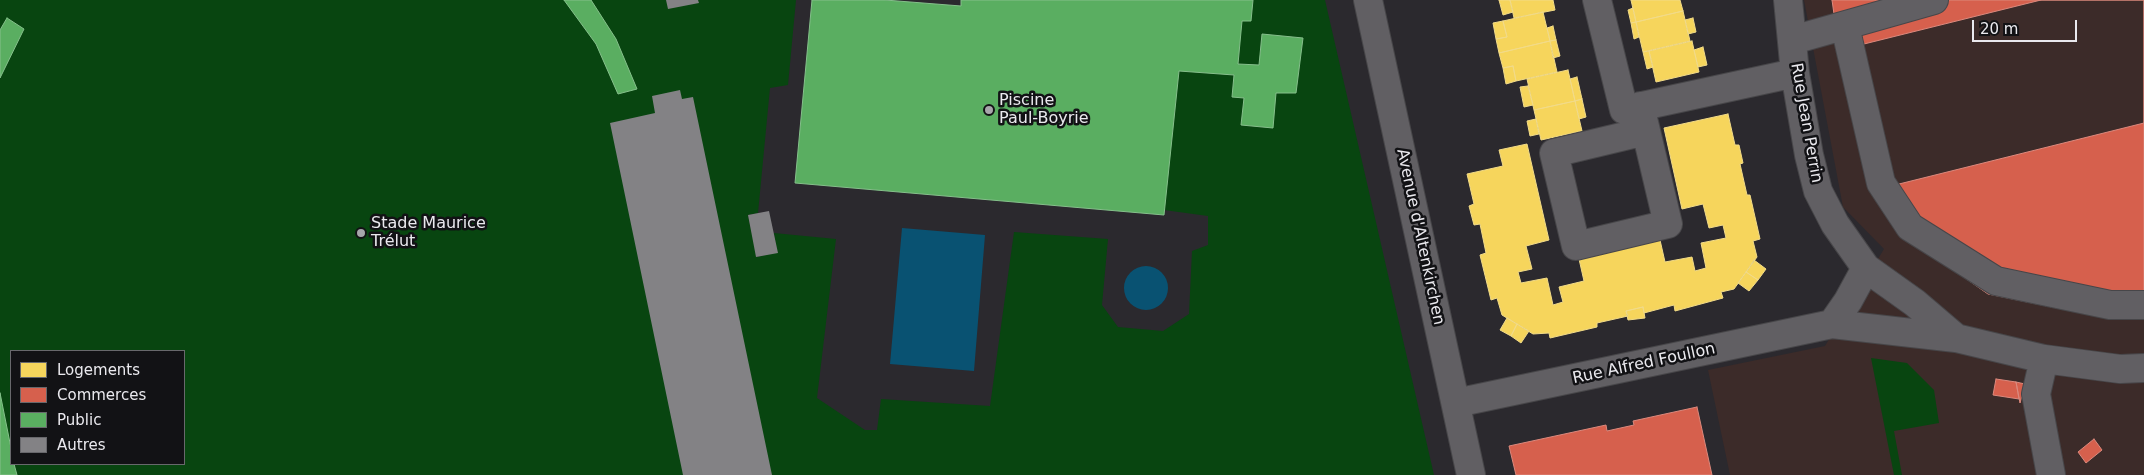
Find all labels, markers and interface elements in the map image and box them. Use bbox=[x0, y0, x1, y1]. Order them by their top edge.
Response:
scale bar bbox=[1974, 10, 2079, 42]
text: 20 m bbox=[1980, 20, 2018, 38]
street label: Rue Jean Perrin bbox=[1786, 62, 1826, 184]
place label: Piscine Paul-Boyrie bbox=[999, 91, 1089, 129]
marker: Piscine Paul-Boyrie bbox=[983, 104, 995, 116]
street label: Avenue d'Altenkirchen bbox=[1392, 147, 1448, 327]
place label: Stade Maurice Trélut bbox=[371, 214, 486, 252]
marker: Stade Maurice Trélut bbox=[355, 227, 367, 239]
street label: Rue Alfred Foullon bbox=[1571, 340, 1717, 388]
legend bbox=[10, 350, 185, 465]
text: Logements bbox=[57, 361, 140, 379]
text: Commerces bbox=[57, 386, 146, 404]
text: Public bbox=[57, 411, 101, 429]
text: Autres bbox=[57, 436, 106, 454]

